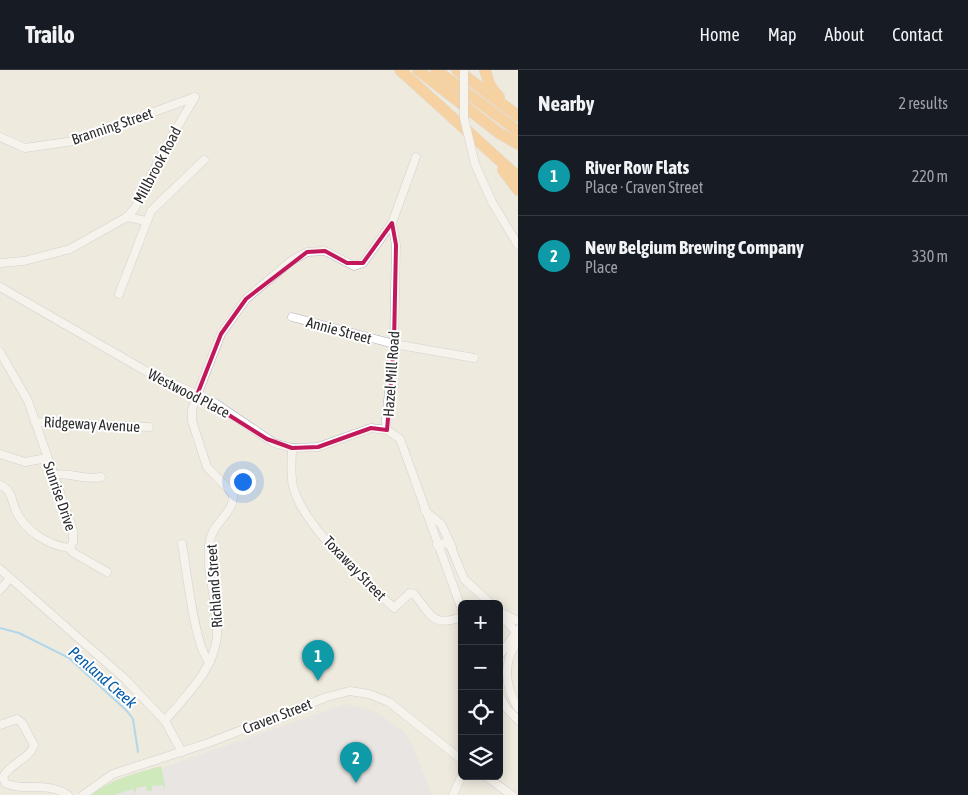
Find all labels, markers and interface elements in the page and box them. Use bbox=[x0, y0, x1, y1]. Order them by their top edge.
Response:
text: Trailo bbox=[25, 21, 75, 48]
text: Home bbox=[700, 24, 740, 45]
text: Map bbox=[768, 24, 797, 45]
text: About bbox=[825, 24, 864, 45]
text: Contact bbox=[892, 24, 943, 45]
text: Nearby bbox=[538, 91, 594, 115]
text: 2 results bbox=[898, 94, 948, 112]
street label: Branning Street bbox=[69, 104, 155, 148]
street label: Millbrook Road bbox=[130, 124, 184, 206]
text: River Row Flats bbox=[585, 156, 689, 178]
text: 1 bbox=[550, 167, 558, 185]
text: 220 m bbox=[912, 167, 948, 185]
text: Place · Craven Street bbox=[585, 178, 703, 196]
text: New Belgium Brewing Company bbox=[585, 236, 804, 258]
text: 2 bbox=[550, 247, 558, 265]
text: 330 m bbox=[912, 247, 948, 265]
text: Place bbox=[585, 258, 618, 276]
street label: Annie Street bbox=[304, 313, 374, 347]
street label: Hazel Mill Road bbox=[380, 331, 402, 417]
street label: Westwood Place bbox=[145, 365, 233, 421]
street label: Ridgeway Avenue bbox=[43, 413, 141, 435]
street label: Sunrise Drive bbox=[40, 459, 80, 533]
your location bbox=[230, 469, 256, 495]
street label: Toxaway Street bbox=[320, 532, 390, 604]
street label: Richland Street bbox=[203, 543, 225, 629]
map controls bbox=[458, 600, 503, 780]
button: + bbox=[458, 600, 503, 645]
pin: 1 bbox=[302, 640, 334, 681]
water label: Penland Creek bbox=[65, 643, 141, 712]
button: − bbox=[458, 645, 503, 690]
button: locate bbox=[458, 690, 503, 735]
street label: Craven Street bbox=[240, 695, 314, 737]
button: layers bbox=[458, 735, 503, 780]
pin: 2 bbox=[340, 742, 372, 783]

